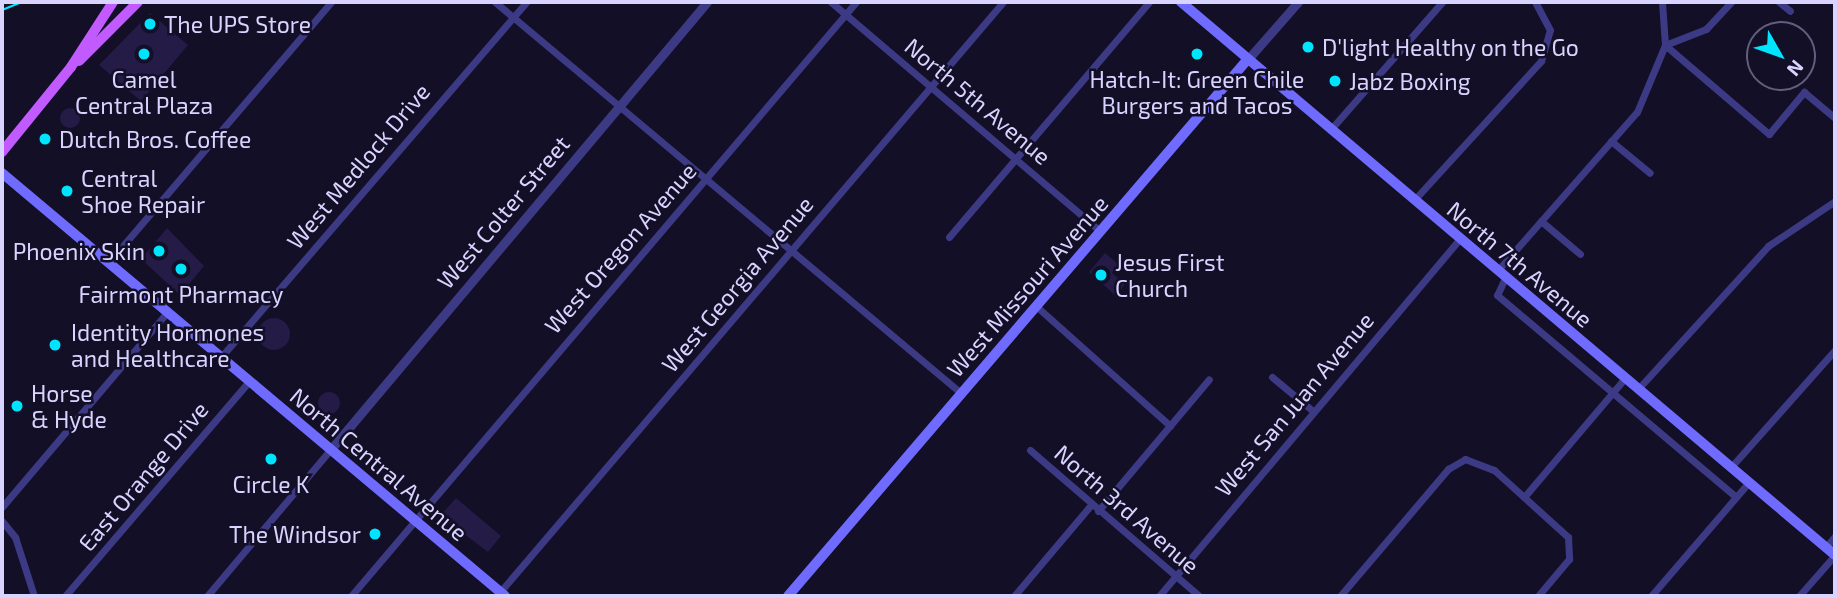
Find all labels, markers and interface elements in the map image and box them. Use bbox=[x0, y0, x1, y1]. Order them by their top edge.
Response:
place label: The UPS Store bbox=[164, 10, 311, 38]
marker: The UPS Store bbox=[142, 16, 158, 32]
north arrow bbox=[1746, 21, 1816, 91]
street label: North 5th Avenue bbox=[899, 32, 1057, 170]
place label: D'light Healthy on the Go bbox=[1322, 33, 1580, 61]
marker: D'light Healthy on the Go bbox=[1300, 39, 1316, 55]
marker: Camel Central Plaza bbox=[136, 46, 152, 62]
marker: Hatch-It: Green Chile Burgers and Tacos bbox=[1189, 46, 1205, 62]
text: N bbox=[1783, 56, 1809, 81]
place label: Camel Central Plaza bbox=[75, 65, 213, 119]
place label: Hatch-It: Green Chile Burgers and Tacos bbox=[1090, 65, 1304, 119]
place label: Jabz Boxing bbox=[1349, 67, 1471, 95]
marker: Jabz Boxing bbox=[1327, 73, 1343, 89]
street label: West Medlock Drive bbox=[281, 78, 435, 254]
place label: Dutch Bros. Coffee bbox=[59, 125, 251, 153]
street label: West Colter Street bbox=[431, 130, 575, 294]
marker: Dutch Bros. Coffee bbox=[37, 131, 53, 147]
street label: West Oregon Avenue bbox=[538, 157, 702, 339]
place label: Central Shoe Repair bbox=[81, 164, 205, 218]
marker: Central Shoe Repair bbox=[59, 183, 75, 199]
street label: West Missouri Avenue bbox=[941, 189, 1113, 383]
street label: West Georgia Avenue bbox=[655, 190, 819, 378]
street label: North 7th Avenue bbox=[1441, 195, 1599, 333]
place label: Phoenix Skin bbox=[13, 237, 145, 265]
marker: Phoenix Skin bbox=[151, 243, 167, 259]
place label: Jesus First Church bbox=[1115, 248, 1225, 302]
marker: Fairmont Pharmacy bbox=[173, 261, 189, 277]
marker: Jesus First Church bbox=[1093, 267, 1109, 283]
place label: Fairmont Pharmacy bbox=[79, 280, 283, 308]
street label: West San Juan Avenue bbox=[1209, 306, 1379, 502]
place label: Identity Hormones and Healthcare bbox=[71, 318, 265, 372]
marker: Identity Hormones and Healthcare bbox=[45, 335, 65, 355]
place label: Horse & Hyde bbox=[31, 379, 107, 433]
street label: North Central Avenue bbox=[284, 381, 474, 547]
street label: East Orange Drive bbox=[72, 396, 214, 556]
marker: Horse & Hyde bbox=[9, 398, 25, 414]
street label: North 3rd Avenue bbox=[1049, 439, 1205, 579]
marker: Circle K bbox=[263, 451, 279, 467]
place label: Circle K bbox=[233, 470, 309, 498]
place label: The Windsor bbox=[229, 520, 361, 548]
marker: The Windsor bbox=[367, 526, 383, 542]

